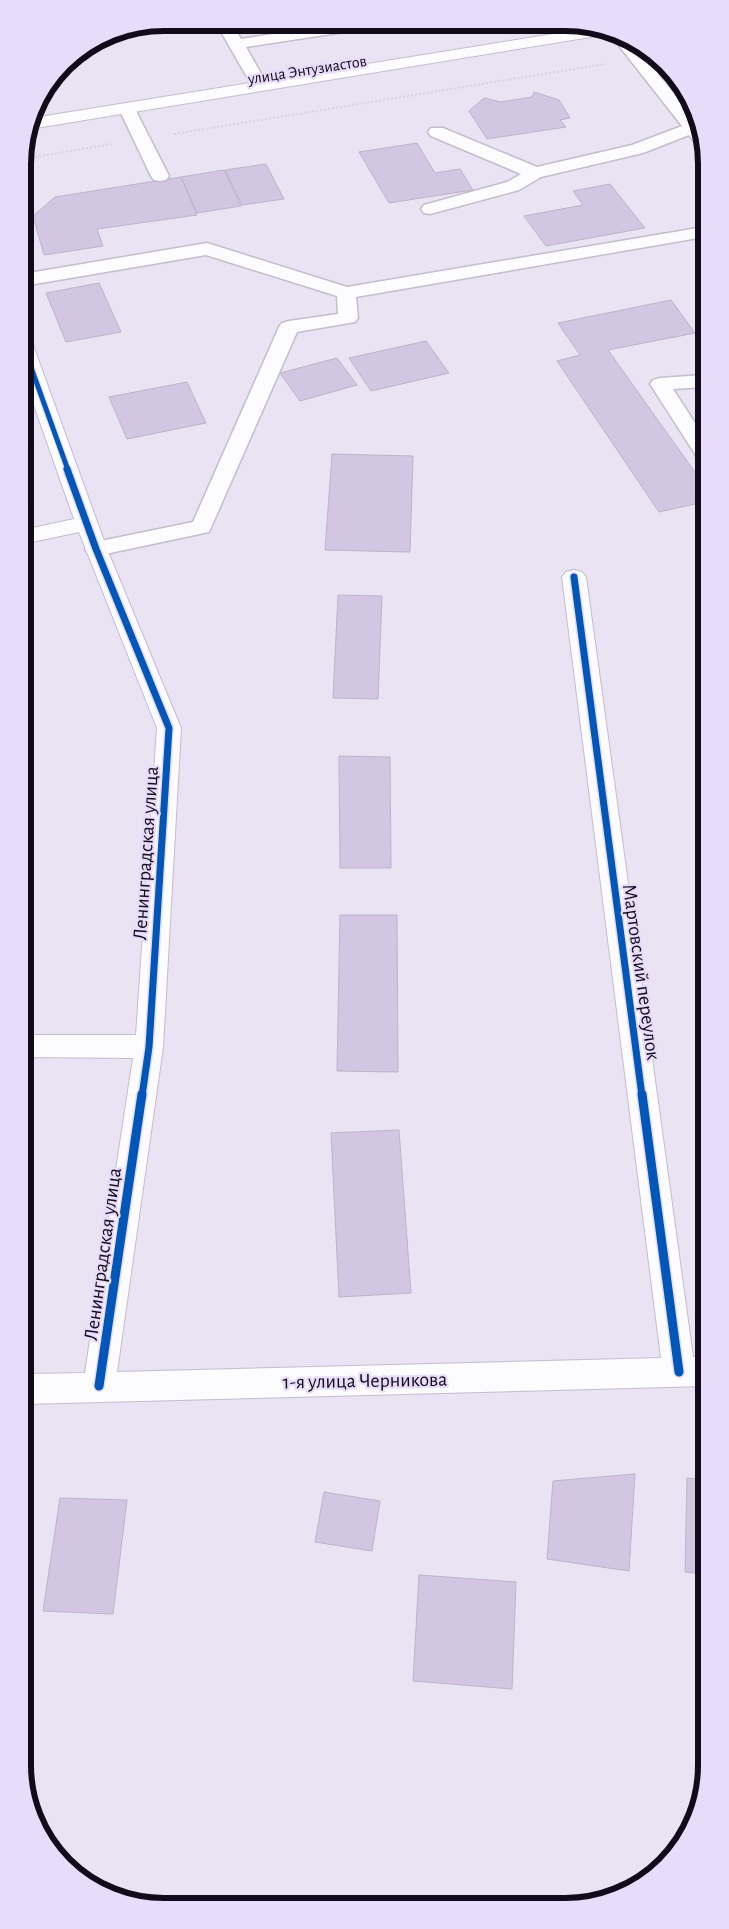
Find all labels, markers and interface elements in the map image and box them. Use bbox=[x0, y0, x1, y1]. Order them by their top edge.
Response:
street label: улица Энтузиастов bbox=[246, 53, 368, 88]
street label: Ленинградская улица bbox=[130, 765, 162, 941]
street label: Мартовский переулок bbox=[619, 883, 663, 1061]
street label: Ленинградская улица bbox=[81, 1166, 125, 1342]
street label: 1-я улица Черникова bbox=[283, 1370, 447, 1392]

